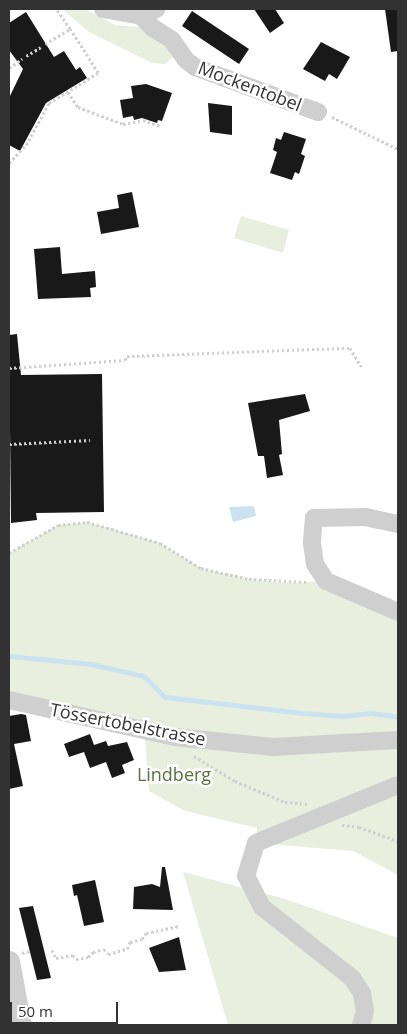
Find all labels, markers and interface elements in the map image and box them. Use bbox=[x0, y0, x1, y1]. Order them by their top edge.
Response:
street label: Mockentobel bbox=[195, 56, 305, 116]
street label: Tössertobelstrasse bbox=[48, 698, 208, 750]
park label: Lindberg bbox=[137, 763, 211, 785]
scale bar bbox=[12, 992, 120, 1024]
text: 50 m bbox=[18, 1001, 53, 1021]

